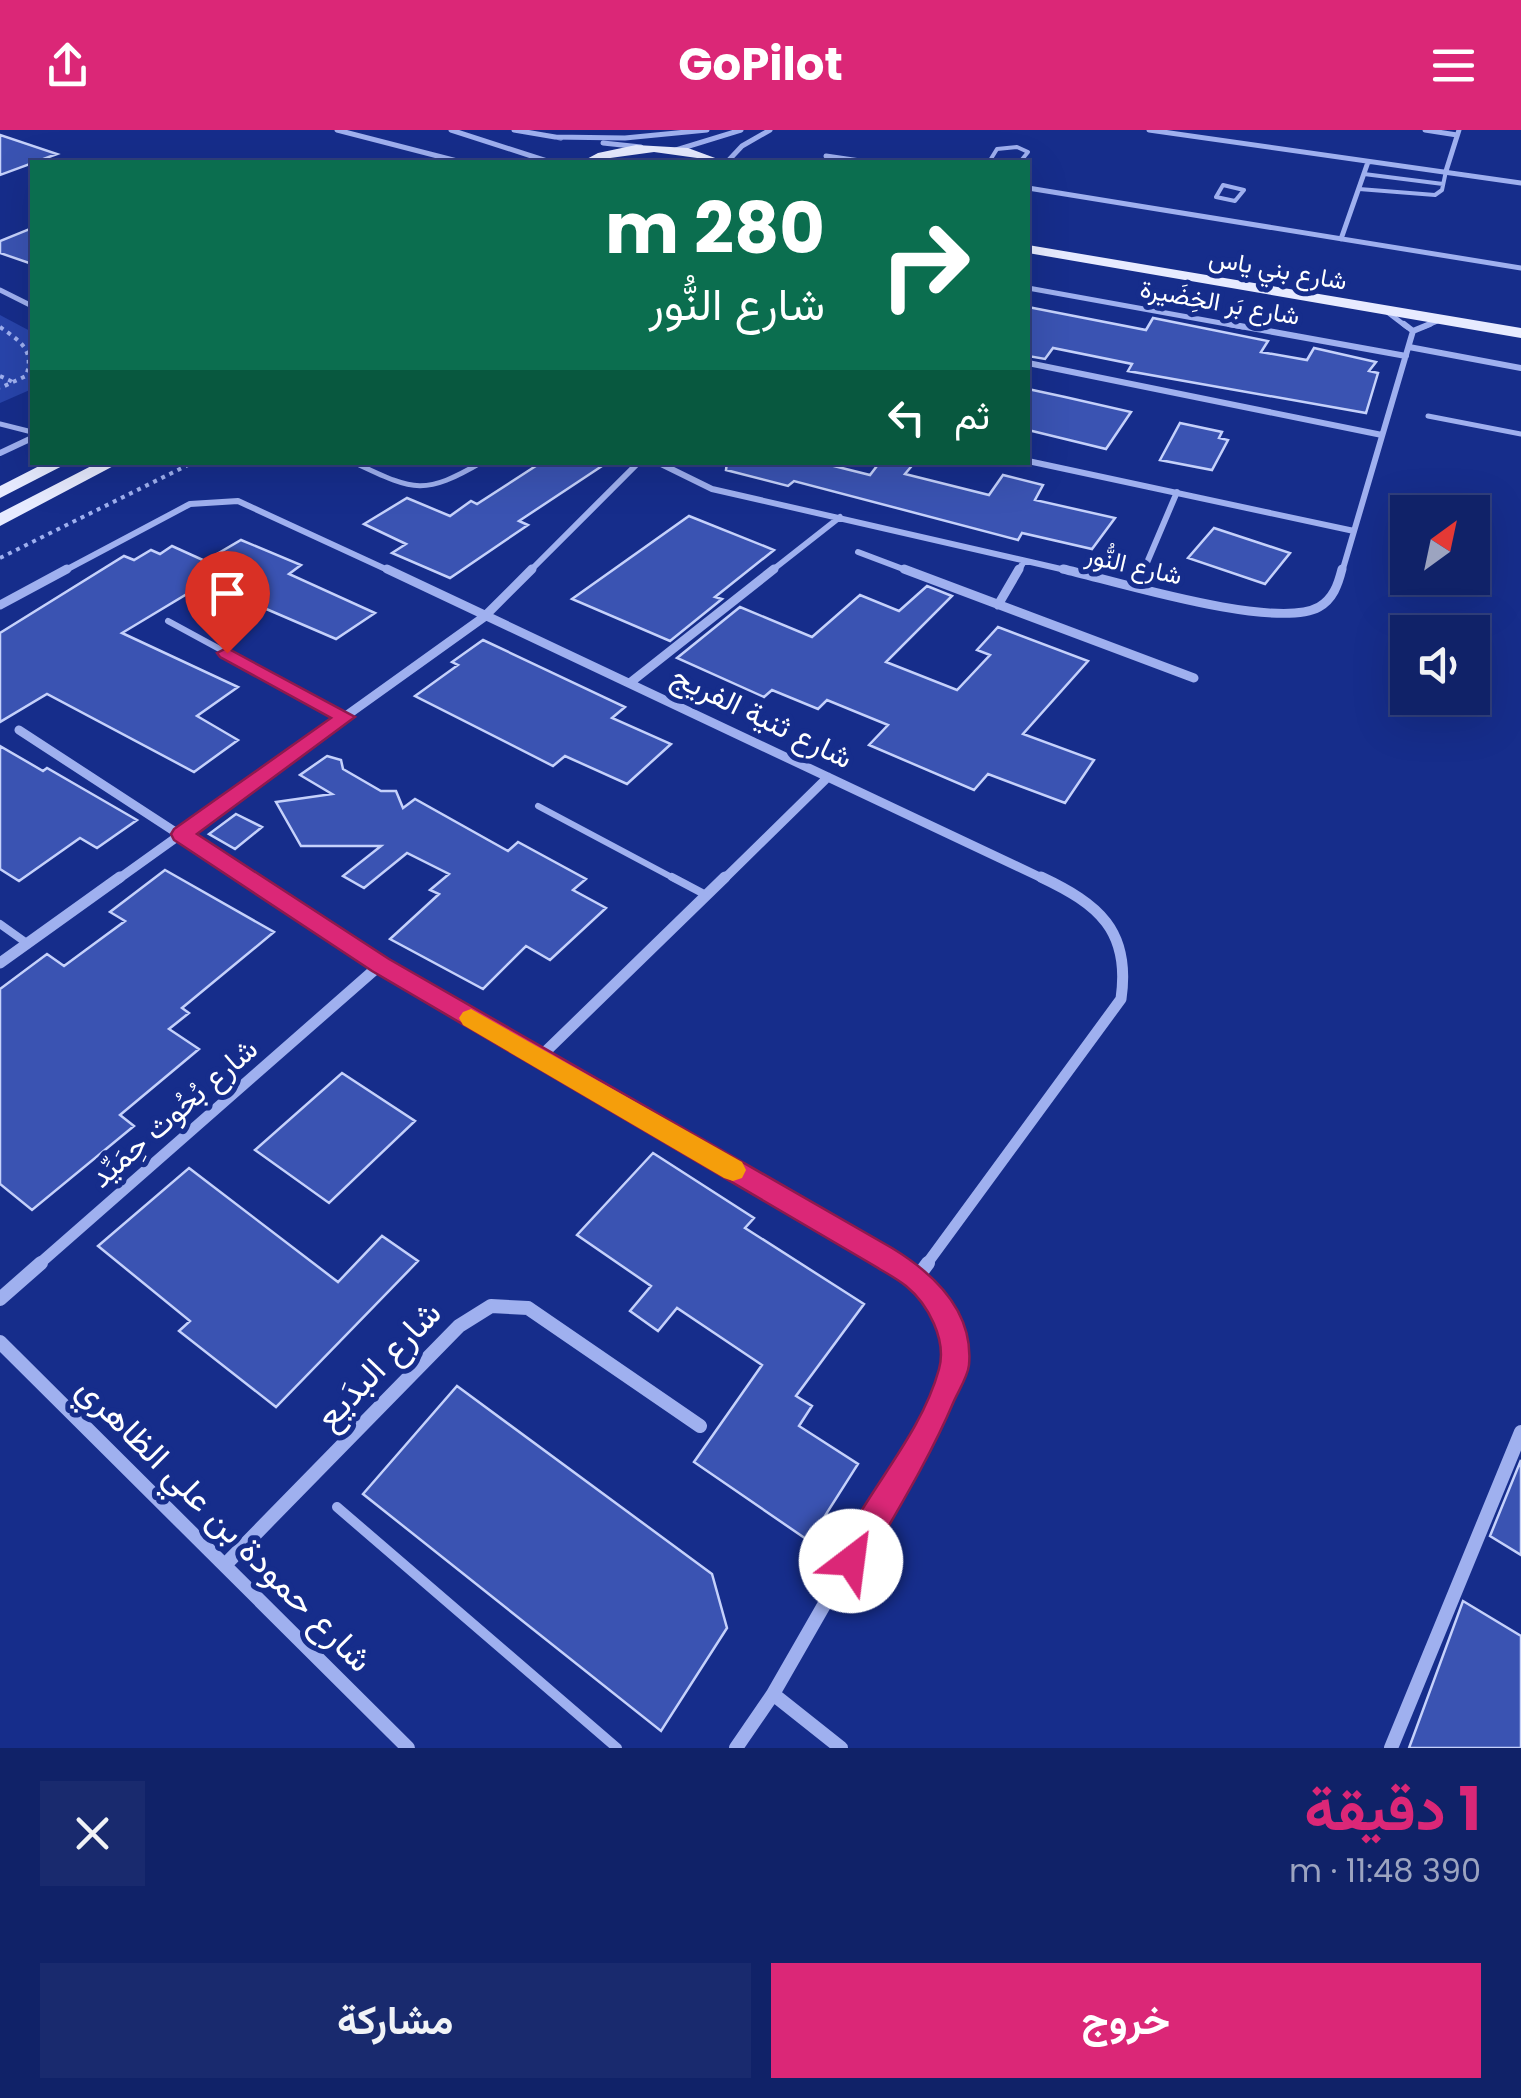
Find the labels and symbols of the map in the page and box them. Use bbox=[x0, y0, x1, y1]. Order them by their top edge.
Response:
street label: شارع بني ياس bbox=[1206, 240, 1350, 302]
street label: شارع بَر الخِضَيرة bbox=[1137, 271, 1302, 334]
north arrow bbox=[1390, 495, 1490, 595]
street label: شارع النُّور bbox=[1081, 537, 1186, 594]
pin bbox=[185, 551, 270, 654]
street label: شارع ثنية الفريج bbox=[664, 654, 860, 779]
street label: شارع بُحُوث حِمَيِّد bbox=[81, 1028, 267, 1198]
street label: شارع البدَيع bbox=[304, 1289, 452, 1440]
street label: شارع حمودة بن علي الظاهري bbox=[63, 1365, 384, 1686]
position arrow bbox=[799, 1509, 903, 1613]

